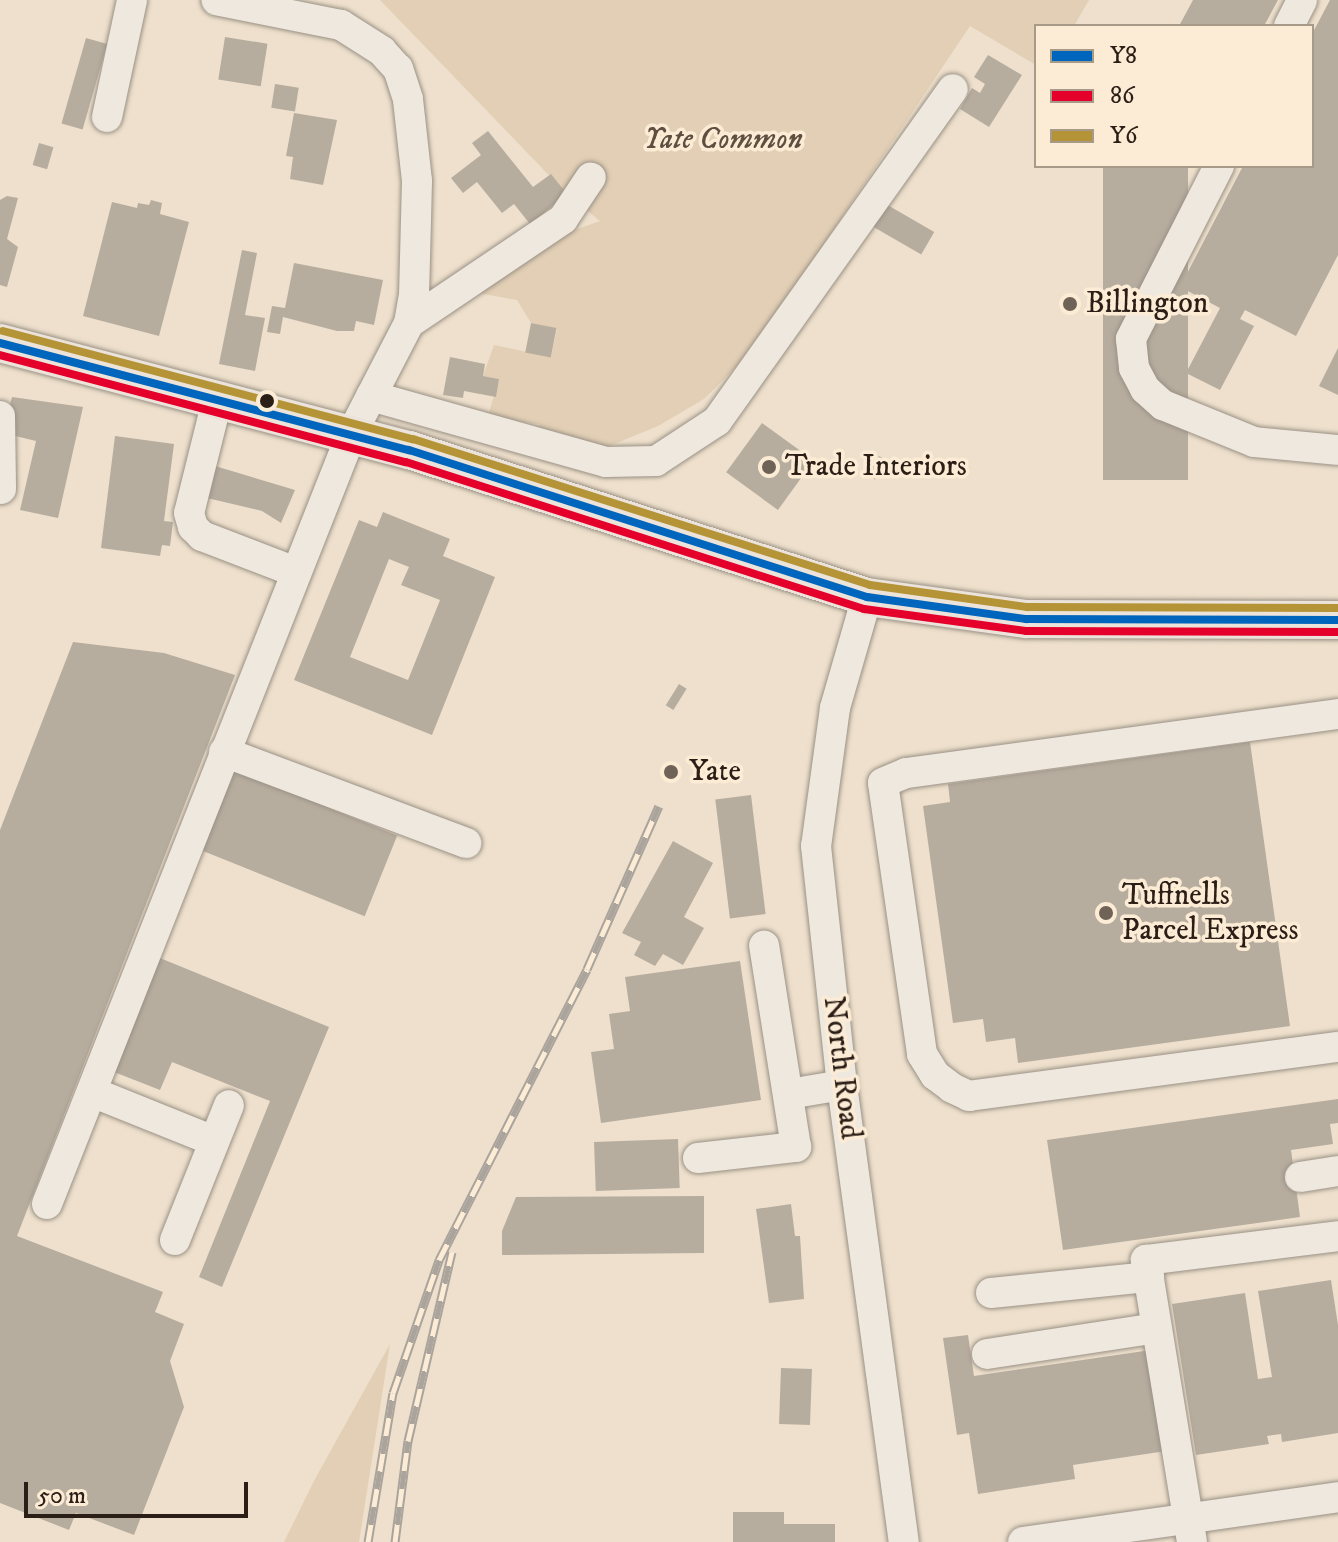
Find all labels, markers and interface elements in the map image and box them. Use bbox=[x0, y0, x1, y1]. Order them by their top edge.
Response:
legend bbox=[1034, 24, 1314, 168]
text: Y8 bbox=[1110, 41, 1137, 71]
text: 86 bbox=[1110, 81, 1135, 111]
text: Y6 bbox=[1110, 121, 1138, 151]
park label: Yate Common bbox=[643, 122, 803, 158]
place label: Billington bbox=[1086, 286, 1208, 322]
marker: Billington bbox=[1061, 295, 1079, 313]
unlabelled marker bbox=[259, 393, 275, 409]
place label: Trade Interiors bbox=[785, 449, 967, 485]
marker: Trade Interiors bbox=[760, 458, 778, 476]
place label: Yate bbox=[689, 754, 741, 790]
marker: Yate bbox=[660, 761, 682, 783]
place label: Tuffnells Parcel Express bbox=[1122, 878, 1299, 948]
marker: Tuffnells Parcel Express bbox=[1097, 904, 1115, 922]
street label: North Road bbox=[814, 995, 868, 1141]
scale bar bbox=[28, 1466, 252, 1516]
text: 50 m bbox=[38, 1481, 86, 1511]

